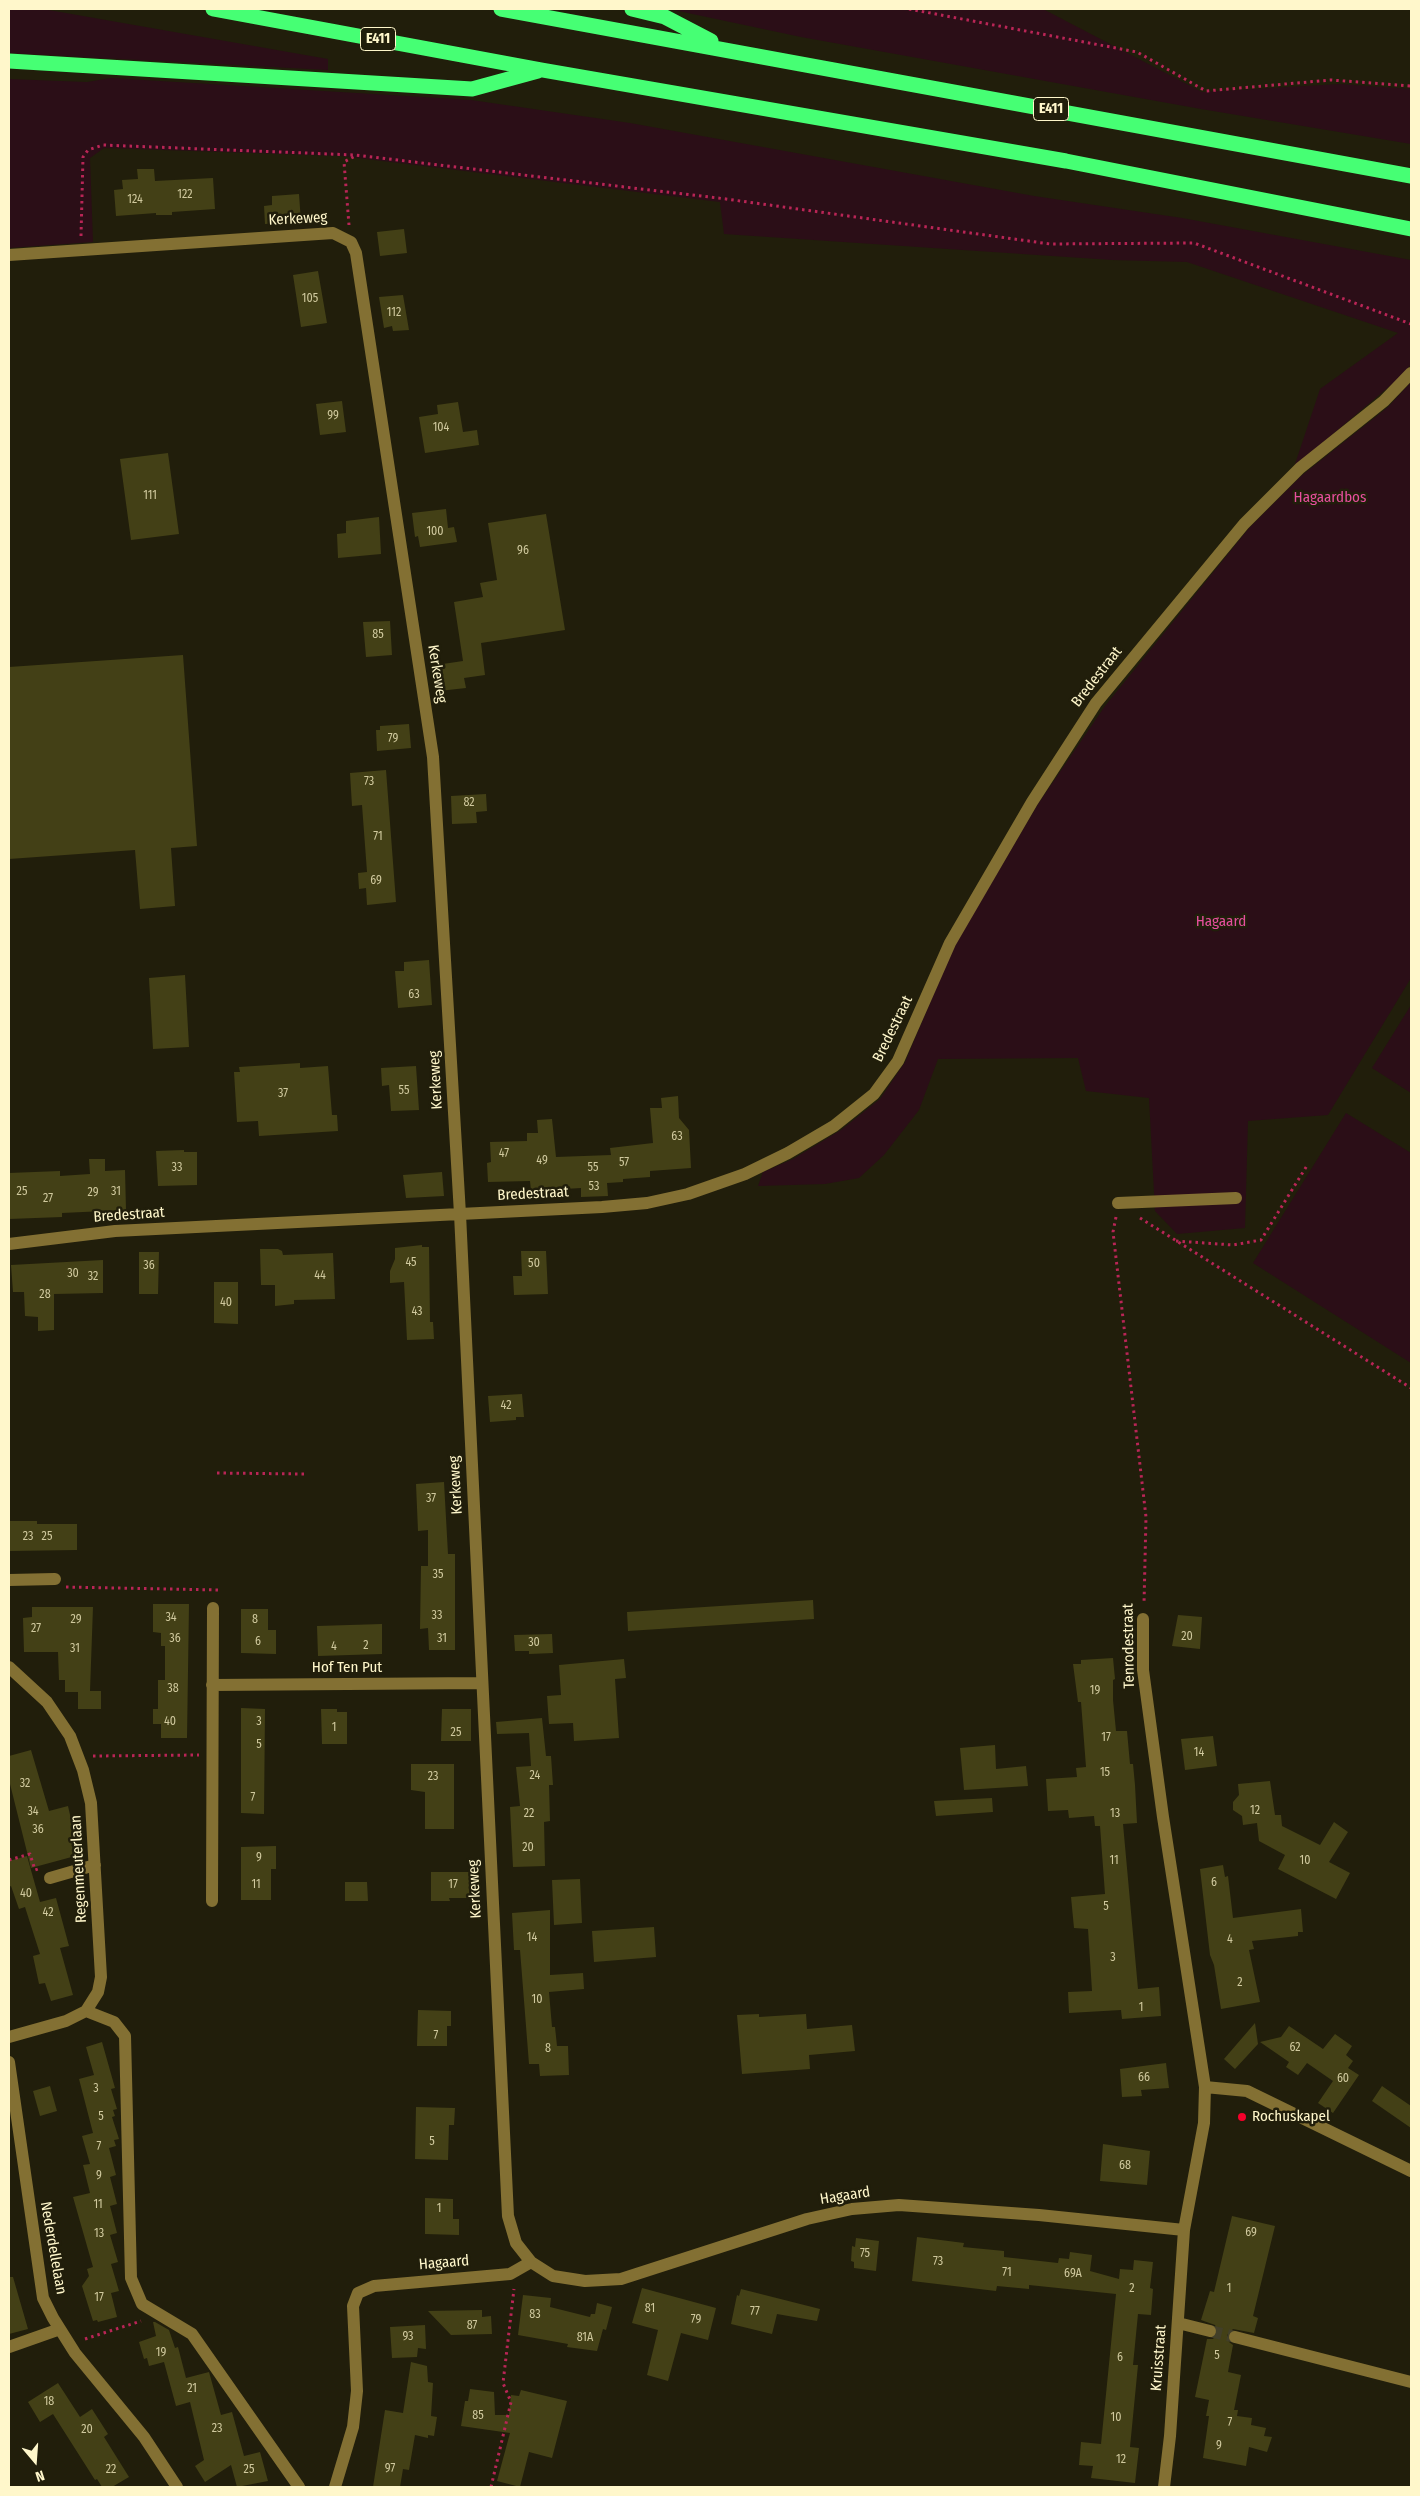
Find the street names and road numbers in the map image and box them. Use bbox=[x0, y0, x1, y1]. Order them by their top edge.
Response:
road number: E411 bbox=[360, 28, 396, 50]
road number: E411 bbox=[1034, 98, 1068, 120]
street label: Kerkeweg bbox=[268, 208, 328, 230]
street label: Kerkeweg bbox=[424, 643, 450, 705]
street label: Bredestraat bbox=[1068, 643, 1126, 711]
street label: Bredestraat bbox=[869, 993, 917, 1065]
street label: Kerkeweg bbox=[425, 1050, 447, 1110]
street label: Bredestraat bbox=[497, 1183, 569, 1205]
street label: Bredestraat bbox=[93, 1204, 165, 1226]
street label: Kerkeweg bbox=[445, 1455, 467, 1515]
street label: Tenrodestraat bbox=[1119, 1603, 1139, 1689]
street label: Hof Ten Put bbox=[312, 1659, 382, 1677]
street label: Regenmeuterlaan bbox=[67, 1815, 91, 1923]
street label: Kerkeweg bbox=[464, 1859, 486, 1919]
street label: Hagaard bbox=[819, 2183, 871, 2209]
street label: Nederdellelaan bbox=[36, 2200, 70, 2296]
street label: Hagaard bbox=[418, 2252, 470, 2274]
street label: Kruisstraat bbox=[1148, 2324, 1170, 2392]

